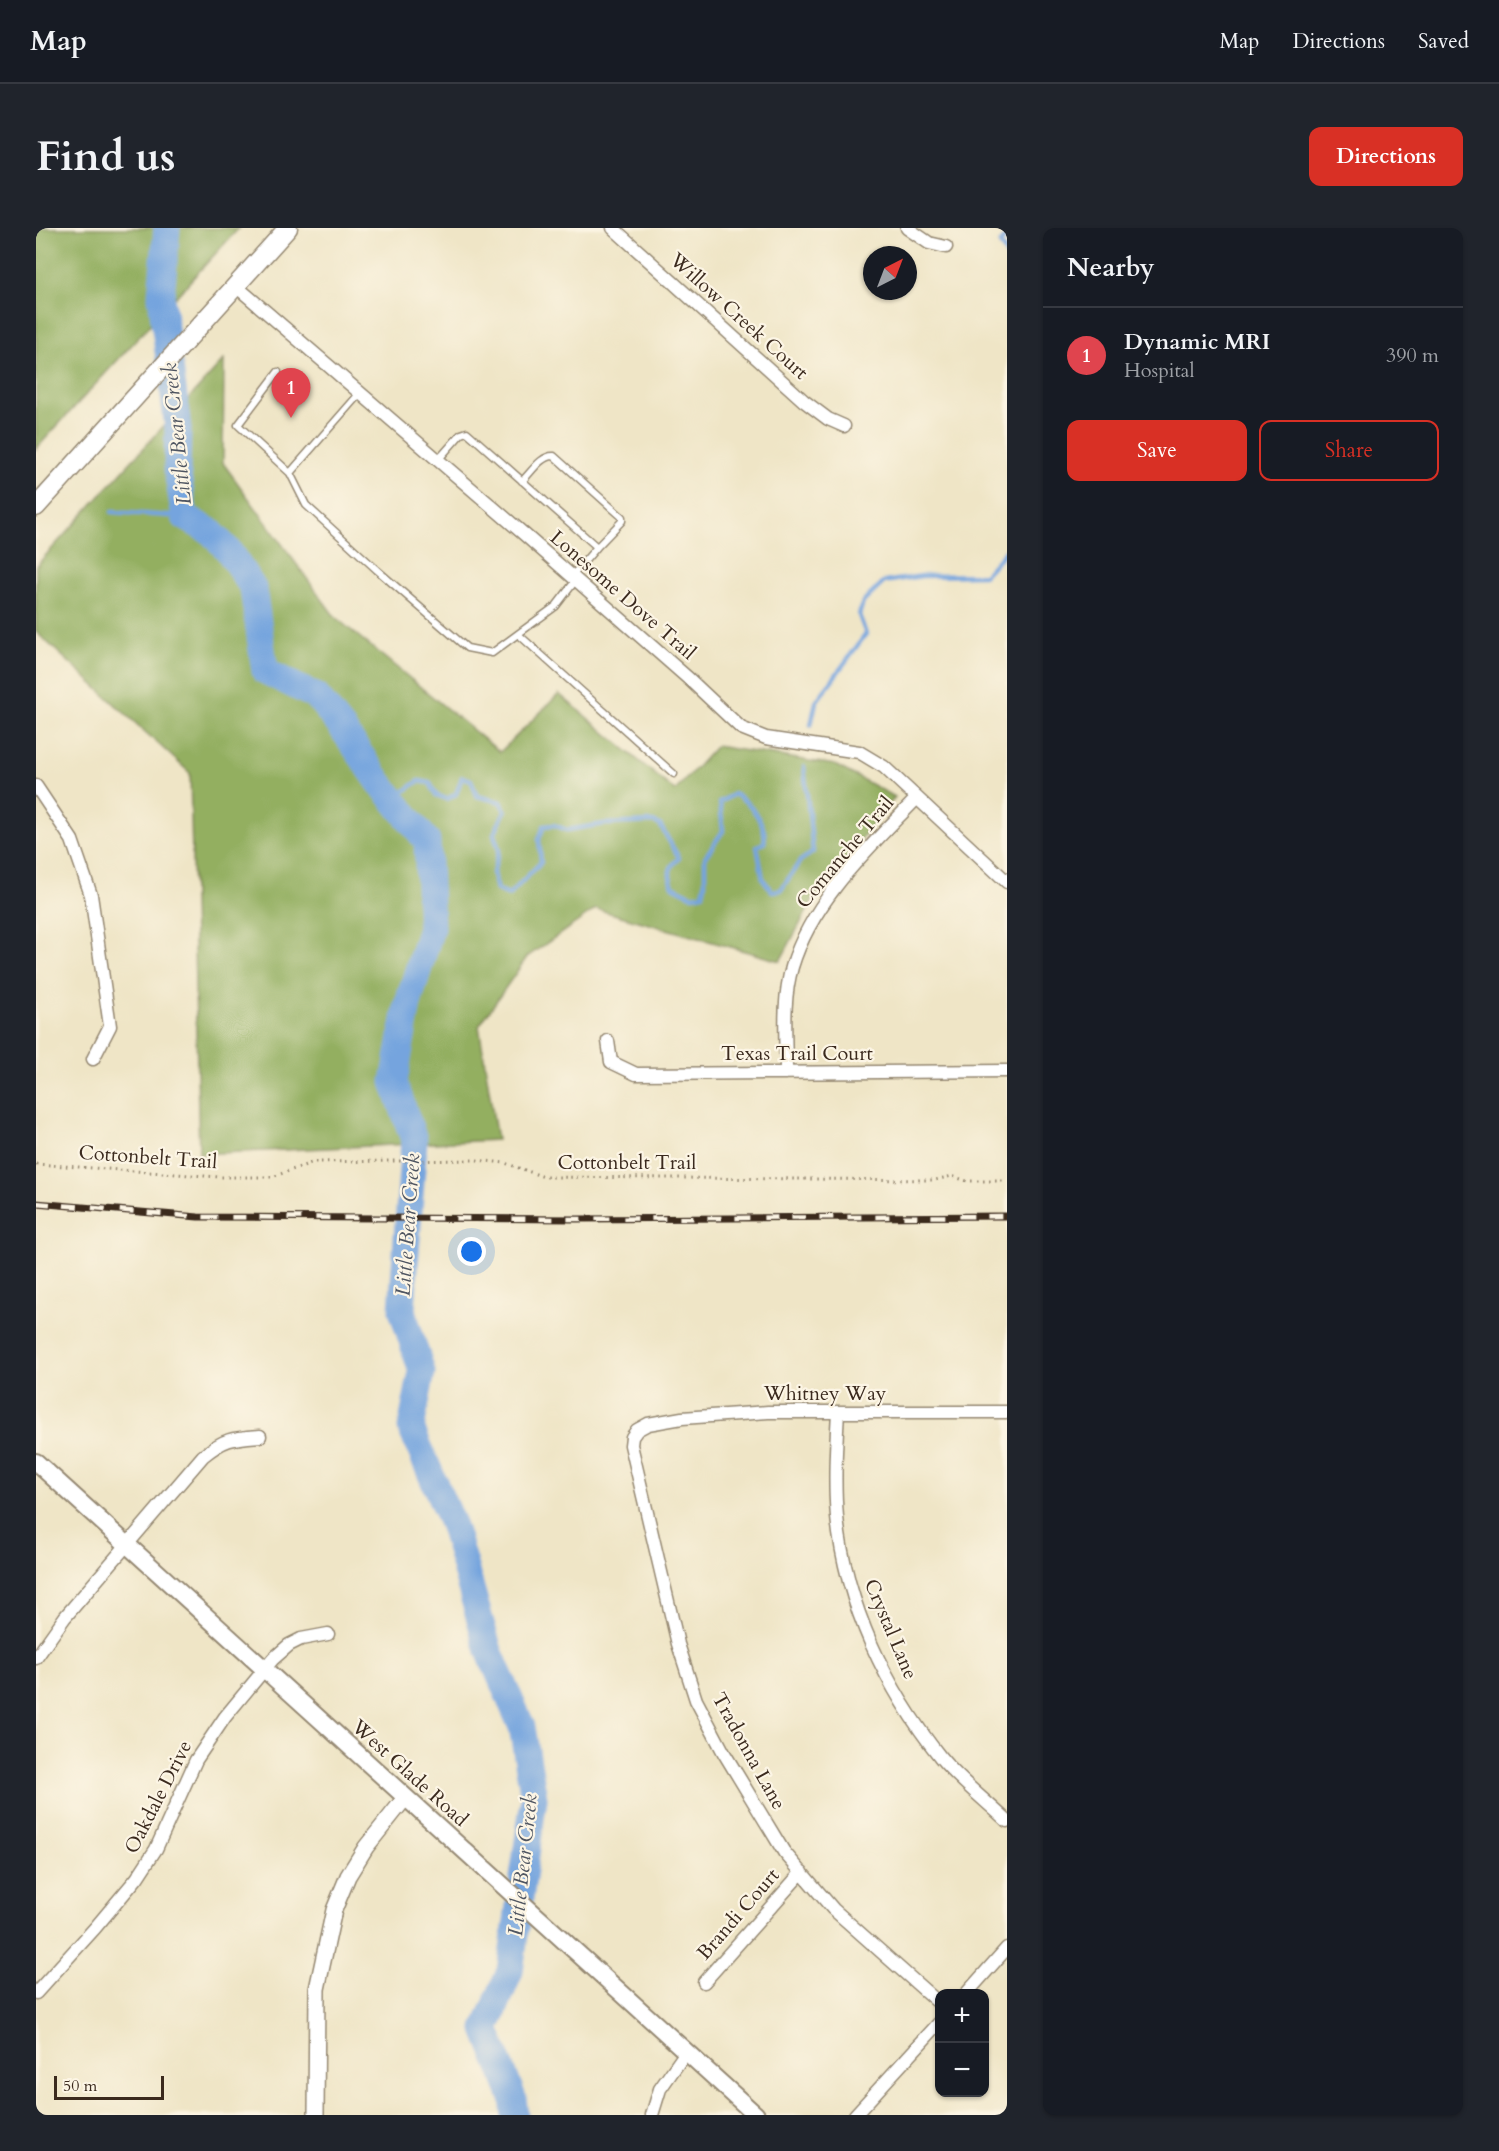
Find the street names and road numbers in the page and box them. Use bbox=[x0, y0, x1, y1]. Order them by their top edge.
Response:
street label: Willow Creek Court bbox=[663, 246, 815, 386]
street label: Lonesome Dove Trail bbox=[544, 524, 702, 666]
street label: Comanche Trail bbox=[790, 790, 900, 914]
street label: Texas Trail Court bbox=[721, 1040, 874, 1067]
street label: Cottonbelt Trail bbox=[78, 1139, 218, 1175]
street label: Cottonbelt Trail bbox=[558, 1149, 696, 1176]
street label: Whitney Way bbox=[763, 1380, 887, 1407]
street label: Crystal Lane bbox=[858, 1575, 924, 1683]
street label: Tradonna Lane bbox=[706, 1688, 792, 1814]
street label: West Glade Road bbox=[345, 1713, 474, 1833]
street label: Oakdale Drive bbox=[118, 1736, 198, 1858]
street label: Brandi Court bbox=[691, 1862, 786, 1966]

